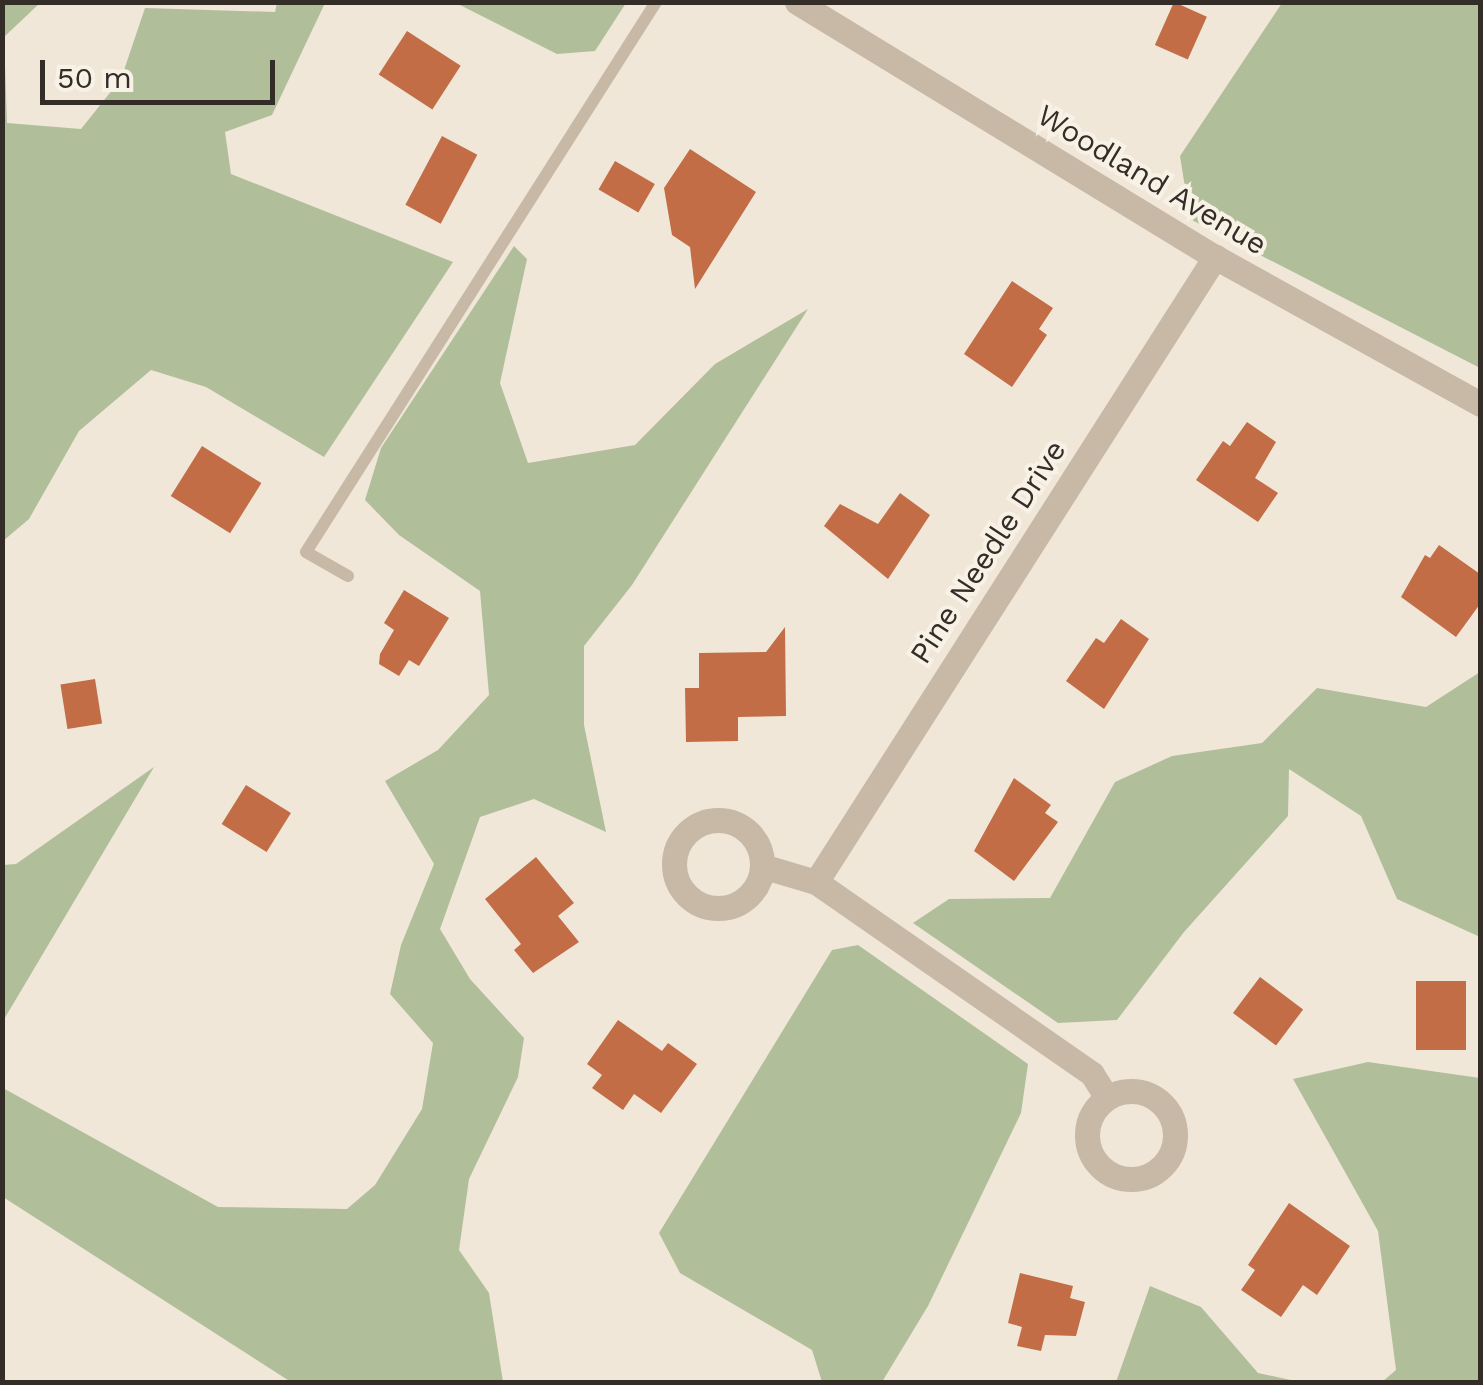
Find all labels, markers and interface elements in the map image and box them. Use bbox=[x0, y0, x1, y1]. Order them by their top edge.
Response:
scale bar bbox=[45, 40, 280, 102]
text: 50 m bbox=[57, 60, 132, 95]
street label: Woodland Avenue bbox=[1030, 97, 1274, 263]
street label: Pine Needle Drive bbox=[902, 434, 1074, 670]

